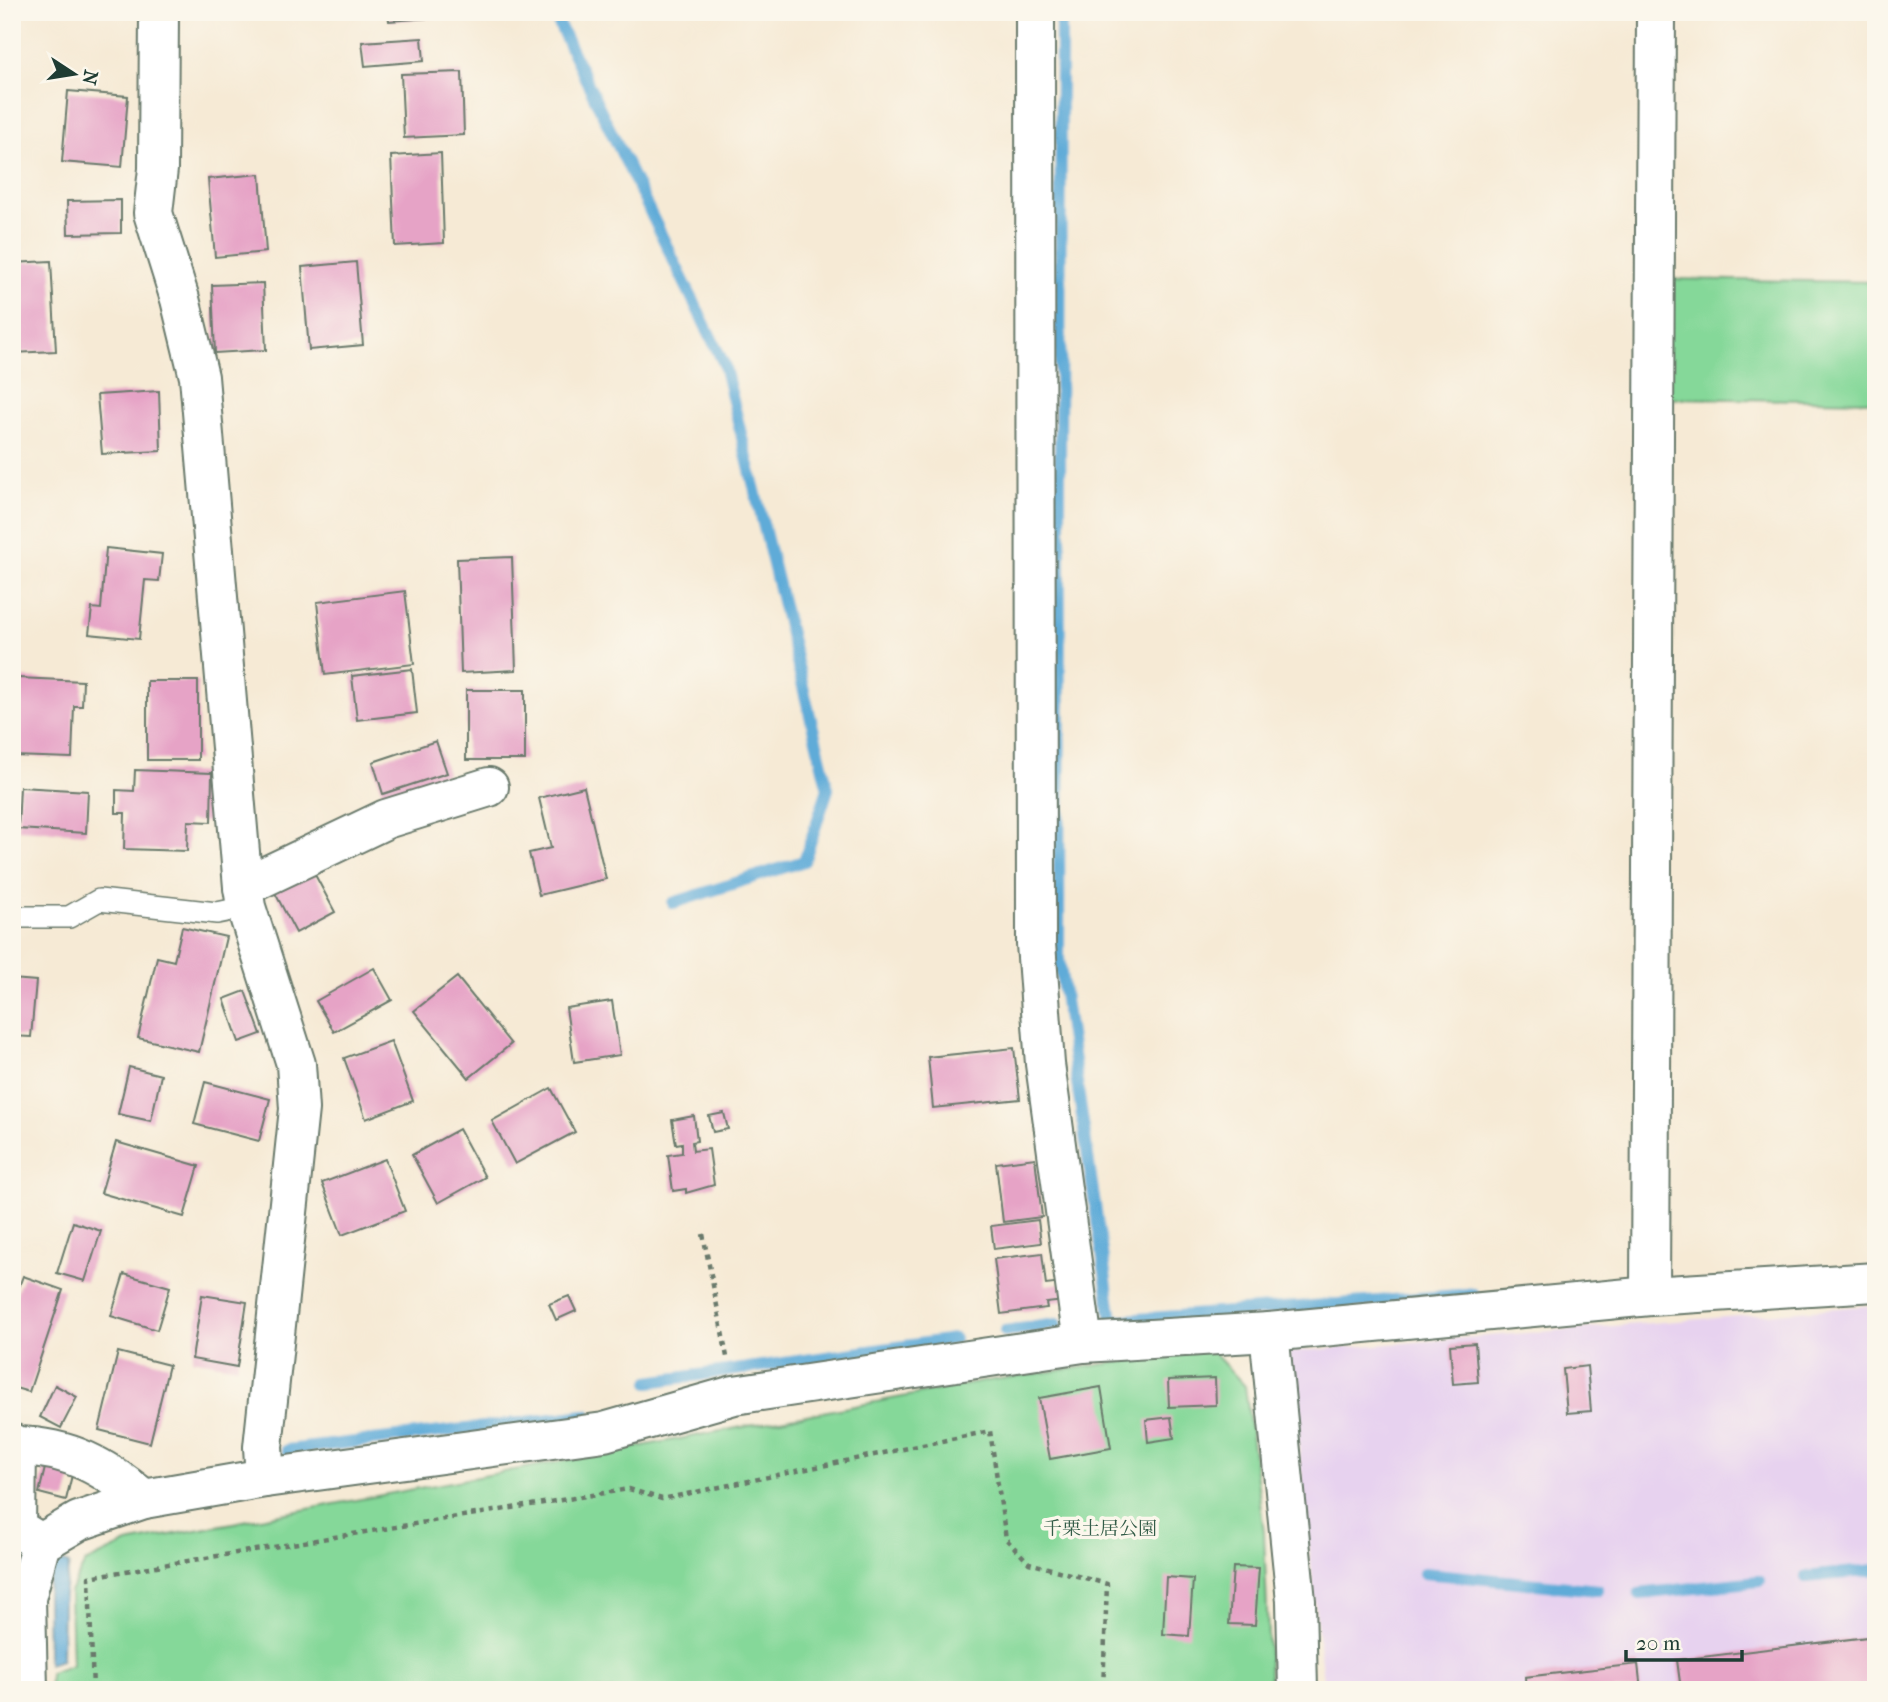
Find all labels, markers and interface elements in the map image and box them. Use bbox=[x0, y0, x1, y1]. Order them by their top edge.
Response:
north arrow bbox=[38, 38, 108, 108]
text: N bbox=[77, 68, 102, 87]
park label: 千栗土居公園 bbox=[1043, 1518, 1157, 1540]
scale bar bbox=[1626, 1618, 1741, 1662]
text: 20 m bbox=[1636, 1631, 1681, 1655]

